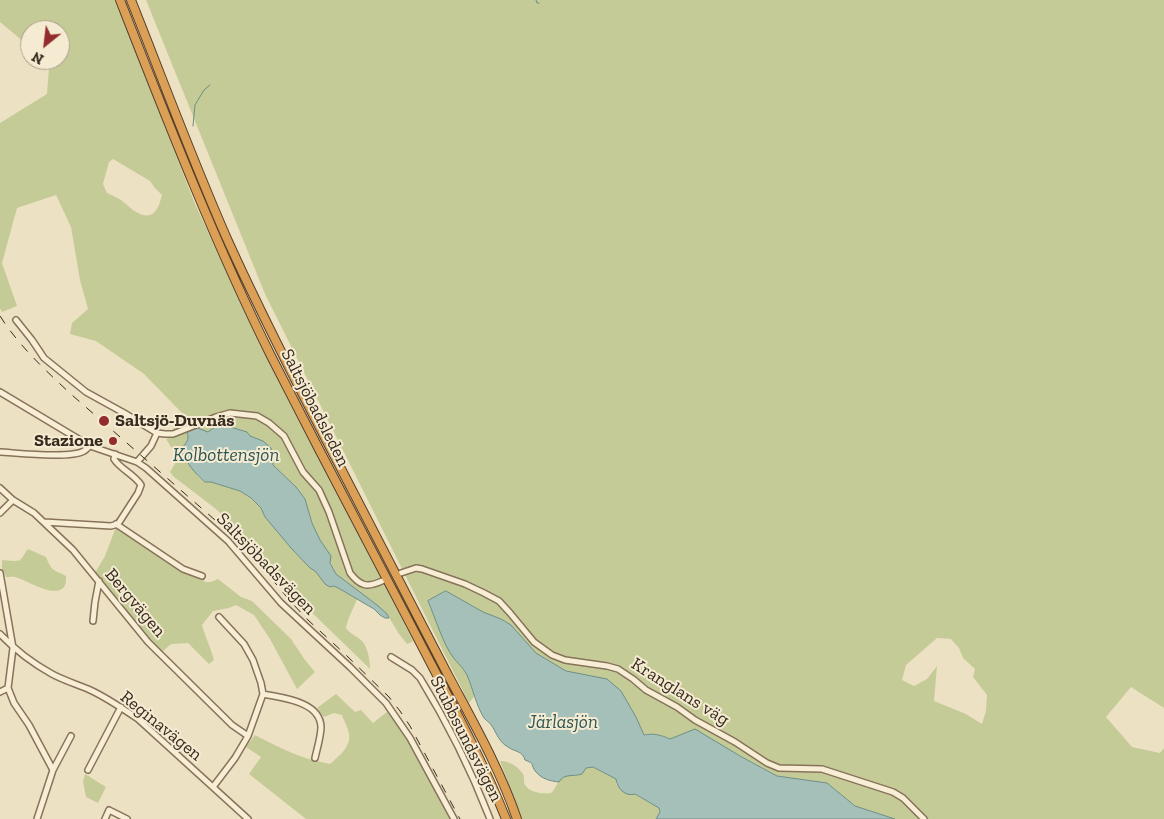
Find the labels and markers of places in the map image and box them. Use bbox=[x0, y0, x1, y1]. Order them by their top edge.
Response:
place label: Saltsjö-Duvnäs bbox=[115, 410, 235, 432]
marker: Saltsjö-Duvnäs bbox=[97, 414, 111, 428]
place label: Stazione bbox=[34, 430, 103, 452]
marker: Stazione bbox=[107, 435, 119, 447]

